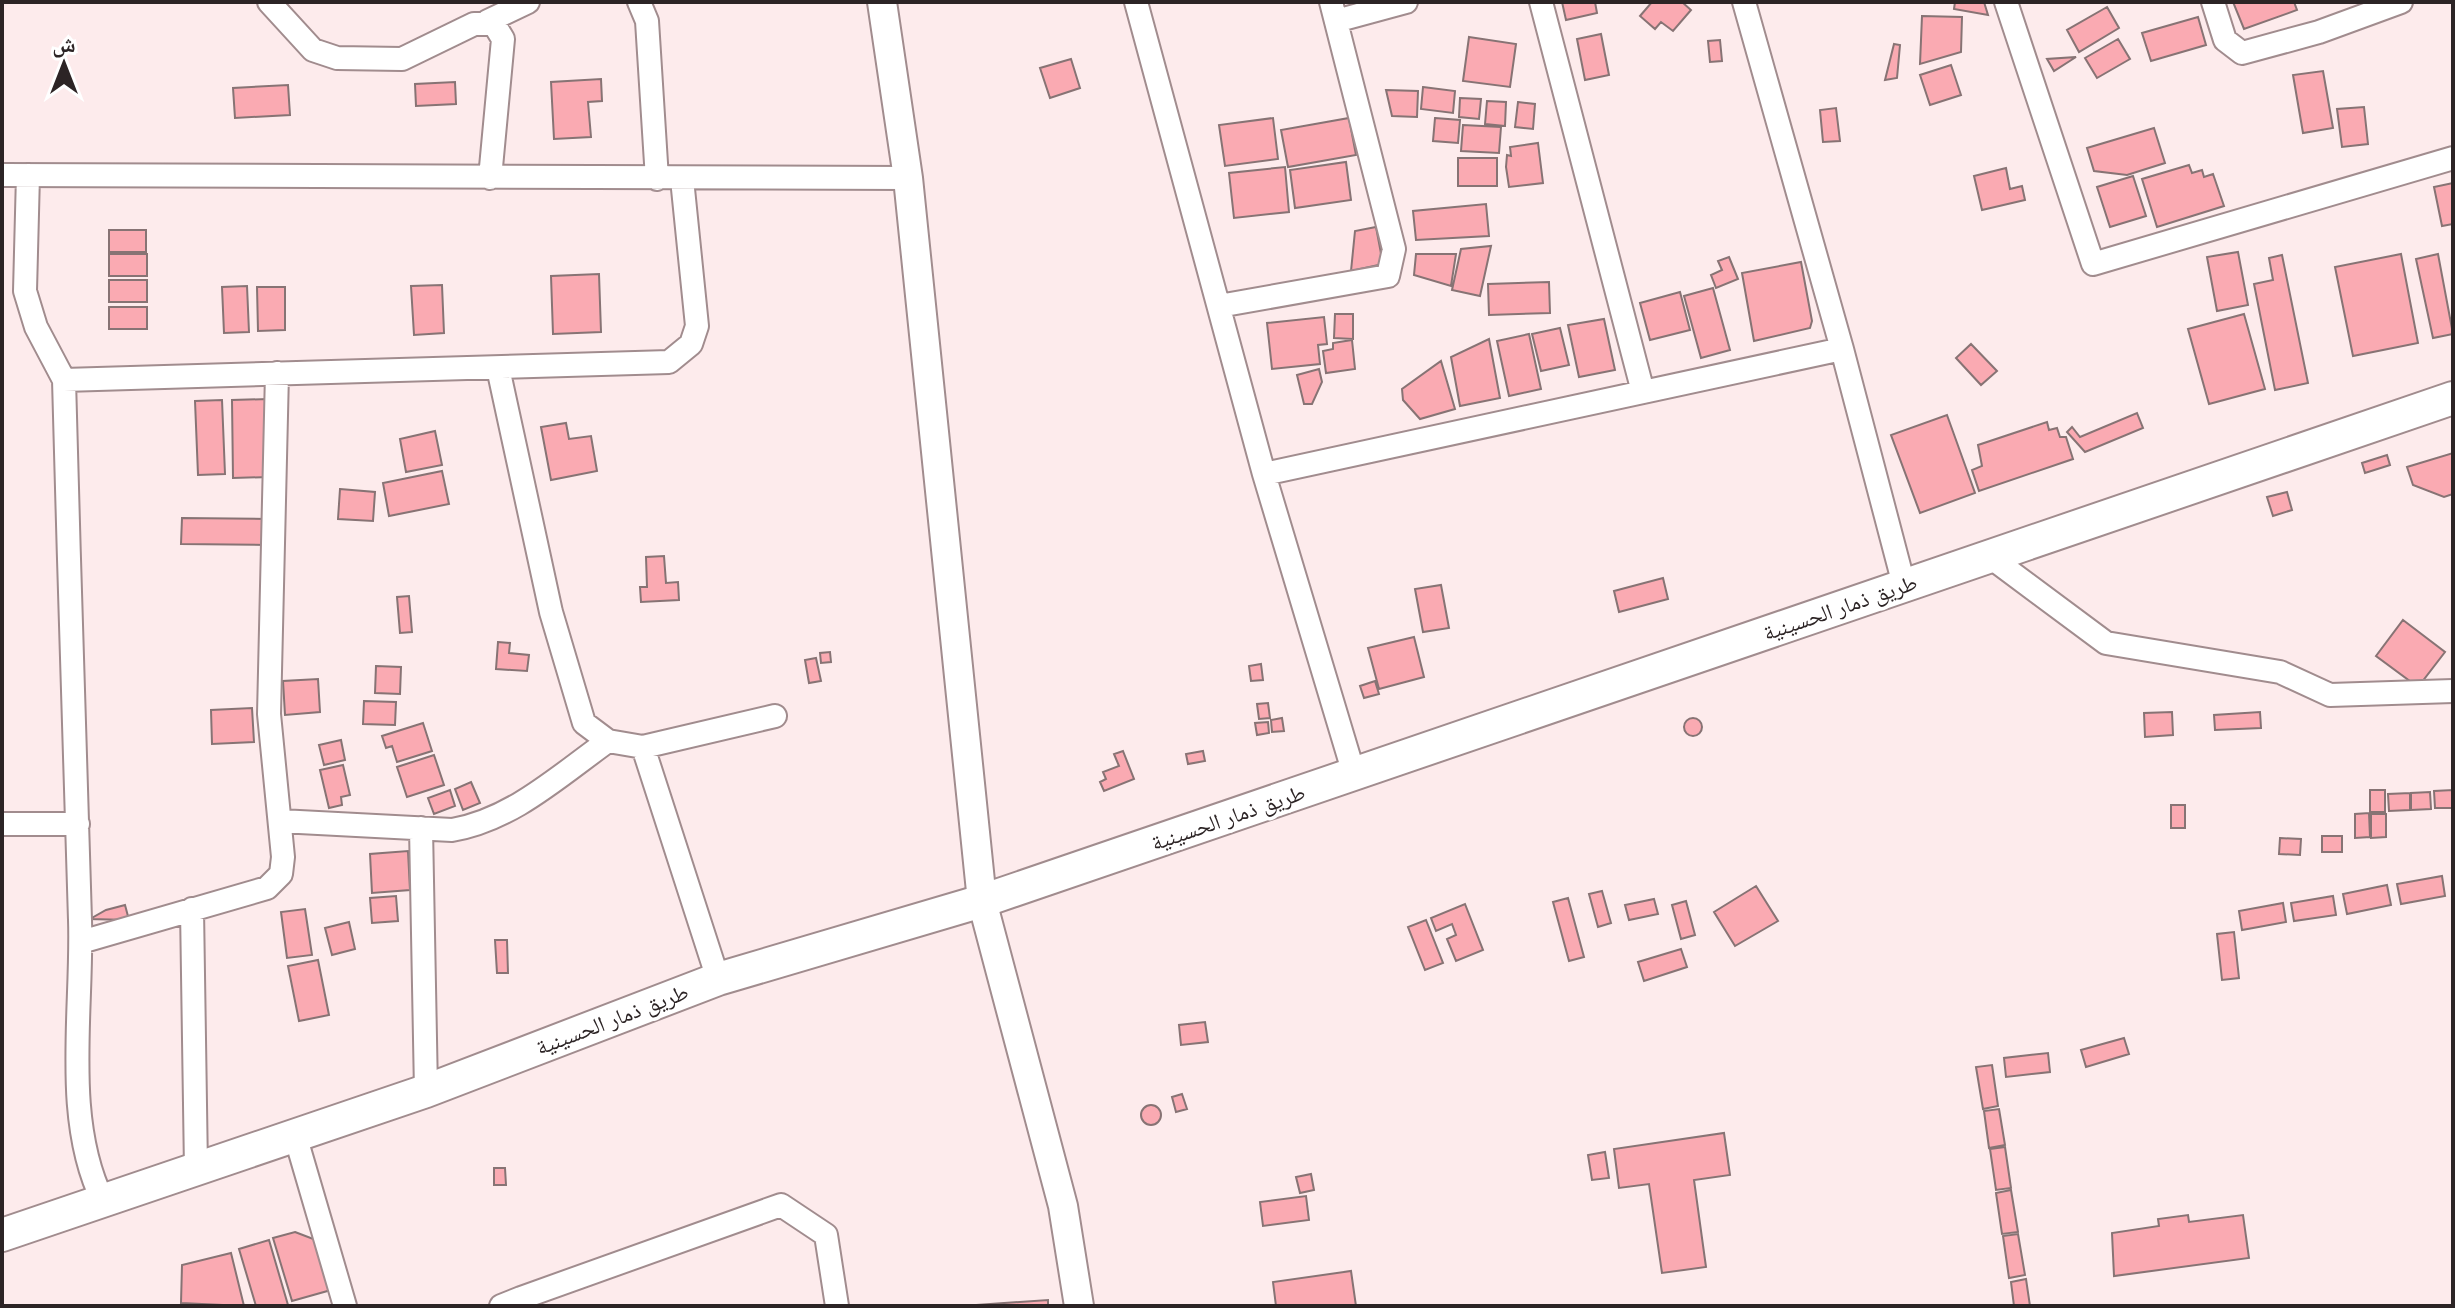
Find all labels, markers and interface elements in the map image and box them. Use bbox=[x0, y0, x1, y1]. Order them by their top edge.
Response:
north arrow bbox=[24, 24, 104, 104]
text: ش bbox=[52, 32, 76, 58]
street label: طريق ذمار الحسينية bbox=[1760, 569, 1921, 646]
street label: طريق ذمار الحسينية bbox=[1148, 779, 1309, 856]
street label: طريق ذمار الحسينية bbox=[533, 979, 692, 1061]

